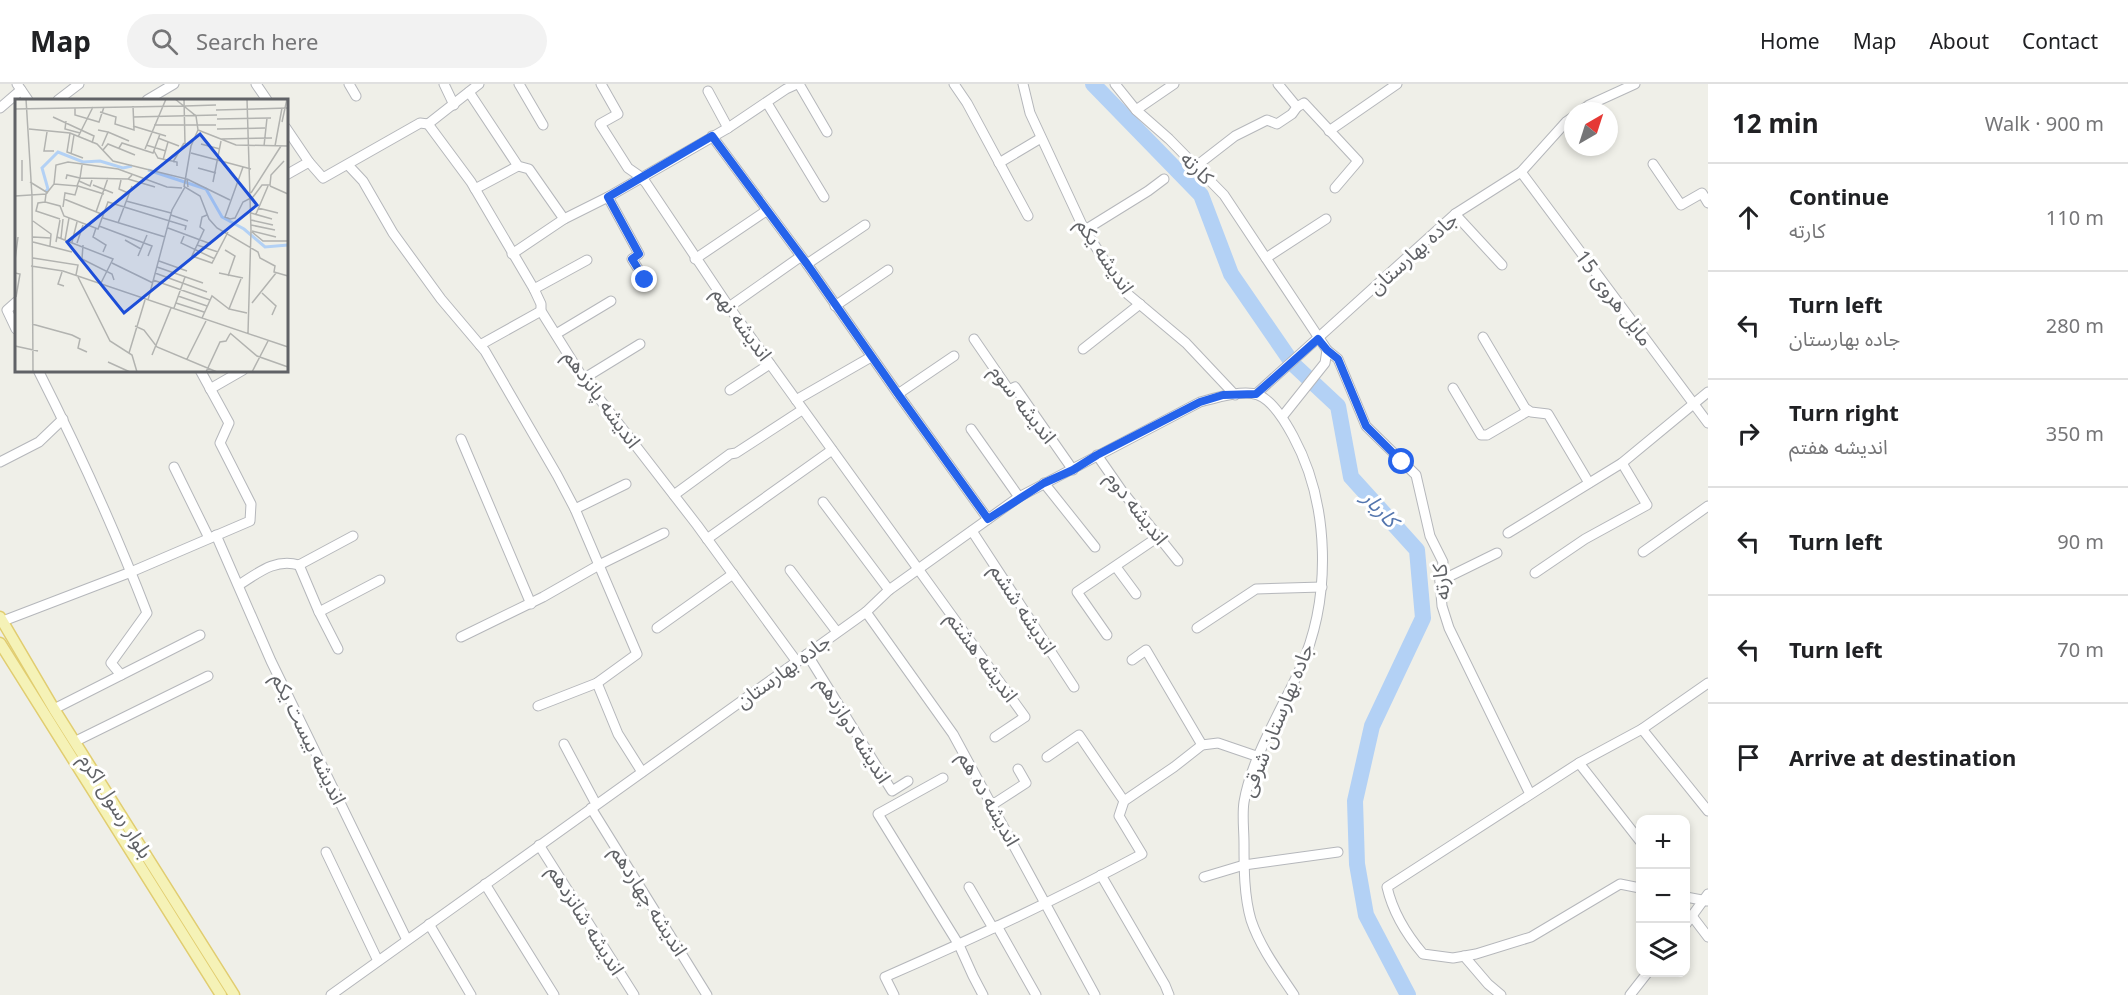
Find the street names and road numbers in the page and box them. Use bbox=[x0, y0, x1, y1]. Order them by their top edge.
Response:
street label: کارته bbox=[1175, 145, 1220, 191]
street label: جاده بهارستان bbox=[1362, 205, 1463, 300]
street label: اندیشه یکم bbox=[1069, 212, 1141, 300]
street label: مایل هروی 15 bbox=[1569, 244, 1659, 351]
street label: اندیشه نهم bbox=[705, 281, 778, 367]
street label: اندیشه پانزدهم bbox=[556, 344, 647, 455]
street label: اندیشه سوم bbox=[982, 359, 1063, 450]
street label: اندیشه دوم bbox=[1098, 465, 1175, 551]
street label: اندیشه ششم bbox=[982, 558, 1063, 660]
street label: کارته bbox=[1425, 562, 1456, 601]
street label: اندیشه هشتم bbox=[939, 606, 1024, 709]
street label: جاده بهارستان bbox=[730, 627, 836, 714]
street label: جاده بهارستان شرقی bbox=[1233, 639, 1320, 800]
street label: اندیشه بیست یکم bbox=[264, 669, 353, 810]
street label: اندیشه دوازدهم bbox=[809, 671, 898, 789]
street label: اندیشه ده هم bbox=[951, 747, 1027, 852]
street label: بلوار رسول اکرم bbox=[72, 748, 159, 864]
street label: اندیشه چهاردهم bbox=[603, 840, 694, 962]
street label: اندیشه شانزدهم bbox=[540, 860, 631, 981]

